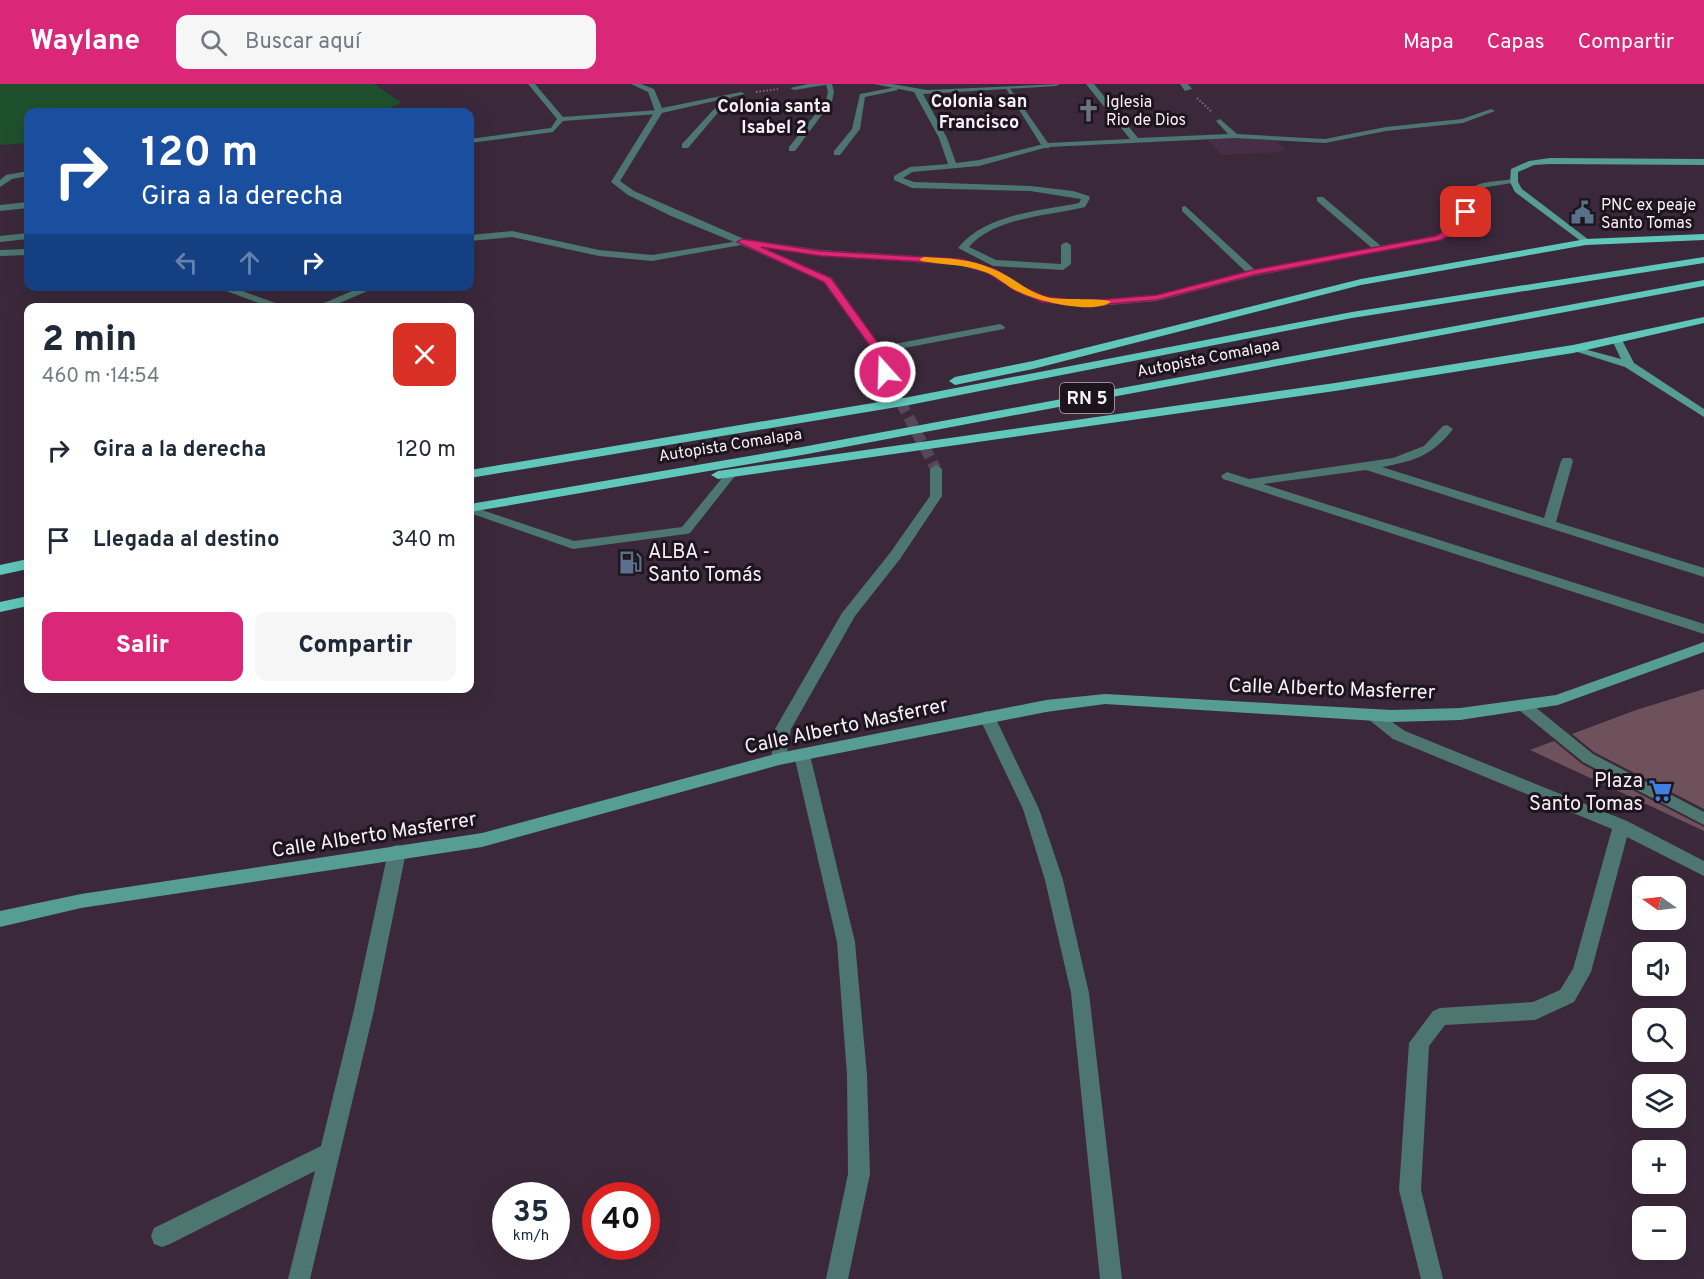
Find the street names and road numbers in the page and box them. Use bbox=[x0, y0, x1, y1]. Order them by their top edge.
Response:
street label: Autopista Comalapa bbox=[1135, 335, 1281, 383]
road number: RN 5 bbox=[1060, 383, 1114, 413]
street label: Autopista Comalapa bbox=[657, 425, 803, 467]
street label: Calle Alberto Masferrer bbox=[1228, 673, 1436, 707]
street label: Calle Alberto Masferrer bbox=[742, 693, 951, 761]
street label: Calle Alberto Masferrer bbox=[270, 807, 479, 865]

